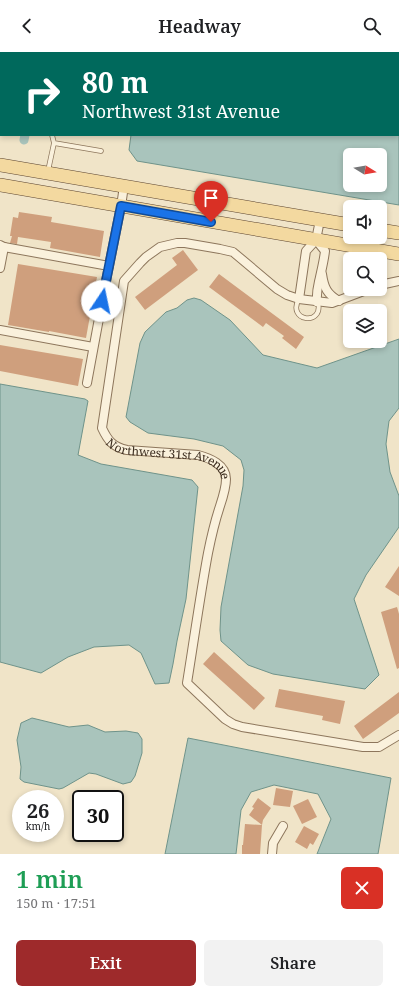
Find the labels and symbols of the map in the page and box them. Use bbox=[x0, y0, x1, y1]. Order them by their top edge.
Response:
north arrow bbox=[343, 148, 387, 192]
pin bbox=[194, 181, 228, 222]
position arrow bbox=[81, 280, 123, 322]
street label: Northwest 31st Avenue bbox=[103, 434, 235, 481]
speed limit sign: 30 bbox=[72, 790, 124, 842]

